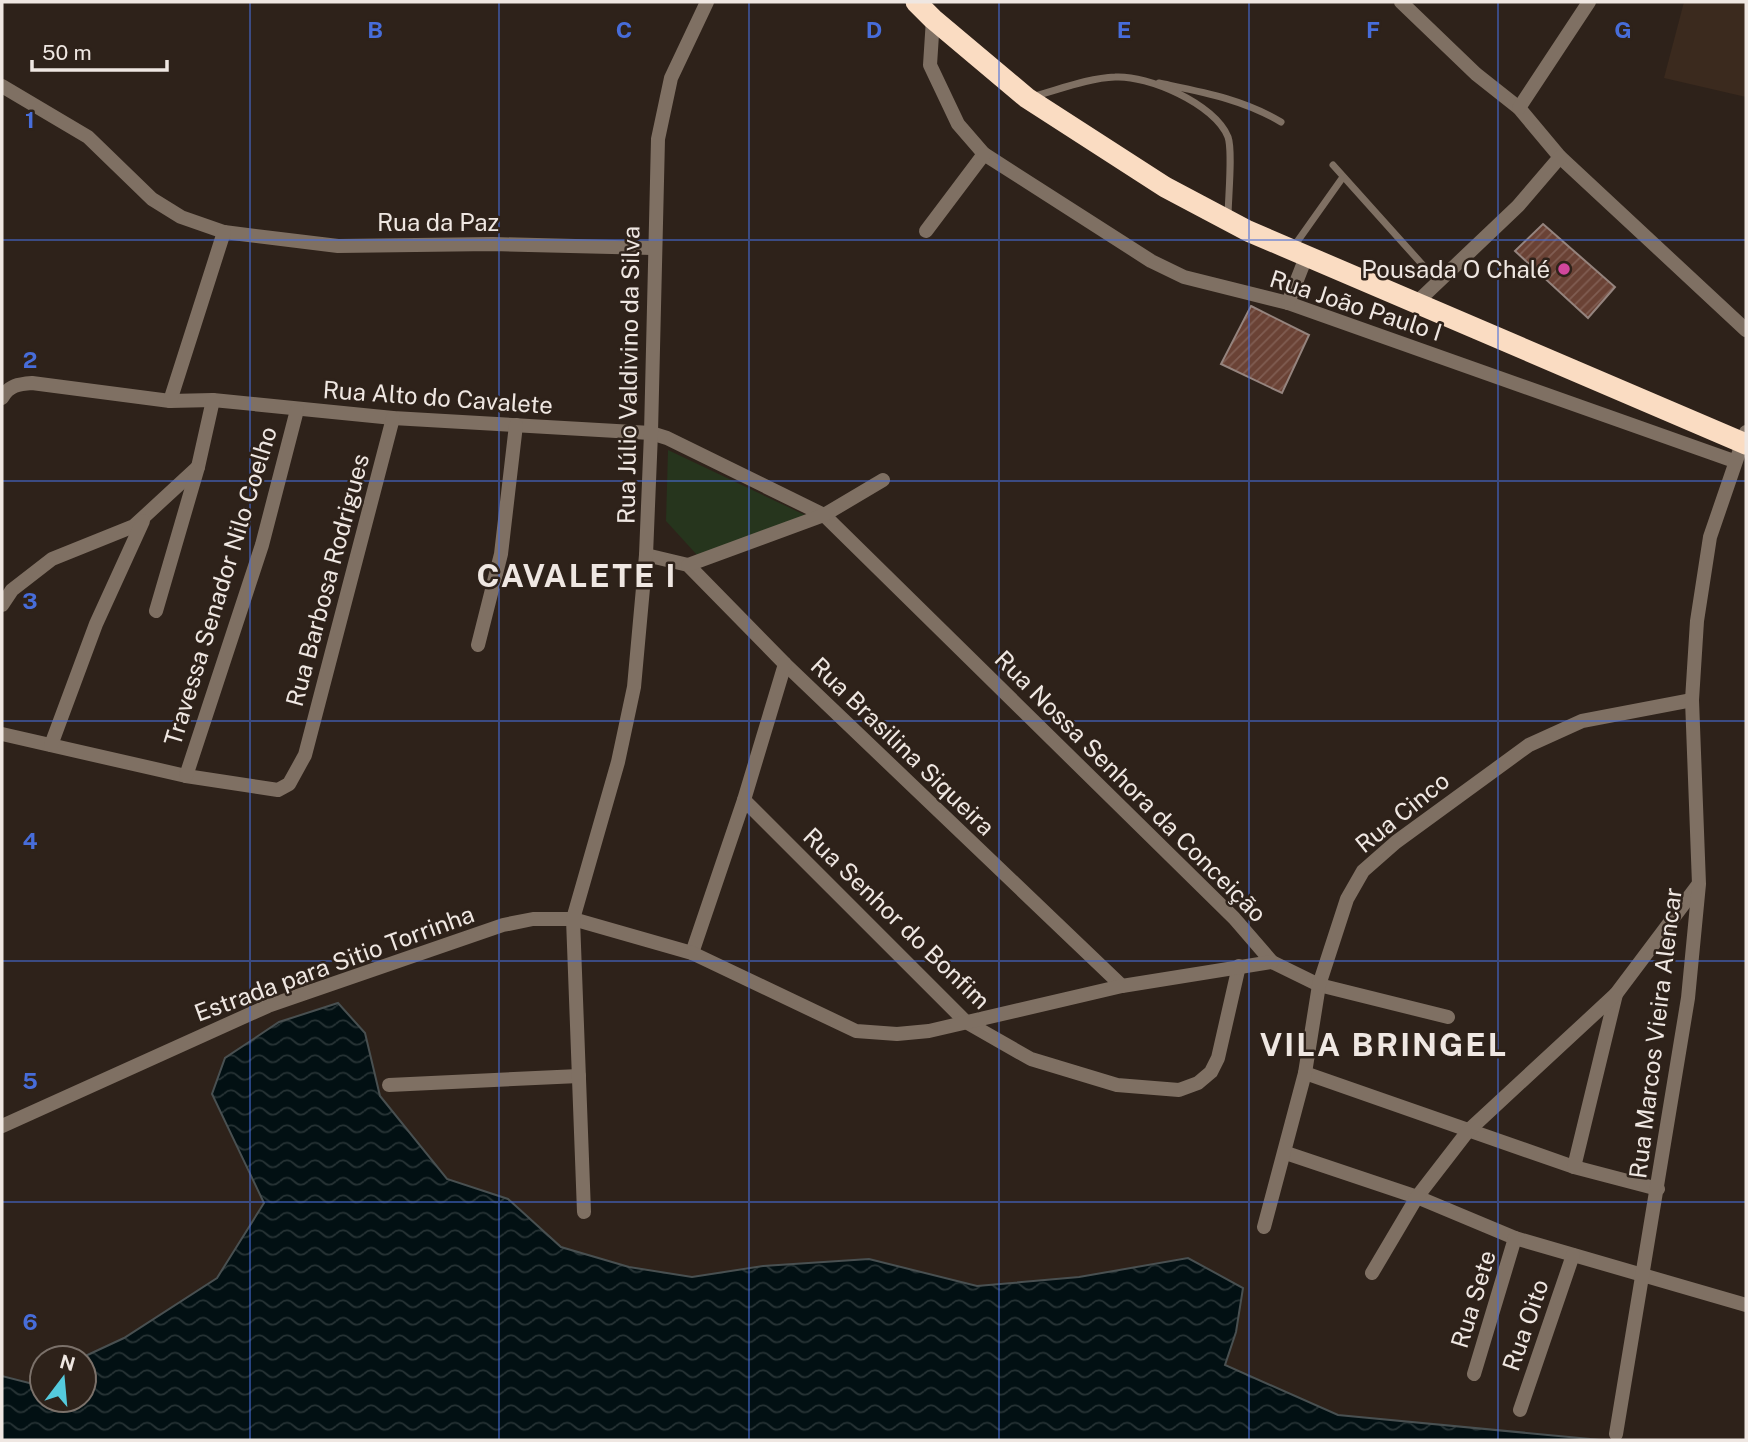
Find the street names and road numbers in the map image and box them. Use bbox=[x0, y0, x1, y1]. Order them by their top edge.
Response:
street label: Rua da Paz bbox=[377, 208, 499, 236]
street label: Rua Júlio Valdivino da Silva bbox=[611, 226, 645, 524]
street label: Rua João Paulo I bbox=[1266, 264, 1446, 346]
street label: Rua Alto do Cavalete bbox=[322, 375, 554, 419]
street label: Travessa Senador Nilo Coelho bbox=[158, 423, 282, 749]
street label: Rua Barbosa Rodrigues bbox=[280, 451, 374, 709]
street label: Rua Nossa Senhora da Conceição bbox=[990, 645, 1272, 927]
street label: Rua Brasilina Siqueira bbox=[806, 651, 1000, 841]
street label: Rua Cinco bbox=[1350, 766, 1454, 858]
street label: Rua Senhor do Bonfim bbox=[798, 822, 996, 1014]
street label: Rua Marcos Vieira Alencar bbox=[1623, 886, 1687, 1180]
street label: Estrada para Sitio Torrinha bbox=[190, 899, 478, 1027]
street label: Rua Sete bbox=[1445, 1247, 1501, 1351]
street label: Rua Oito bbox=[1496, 1276, 1554, 1374]

